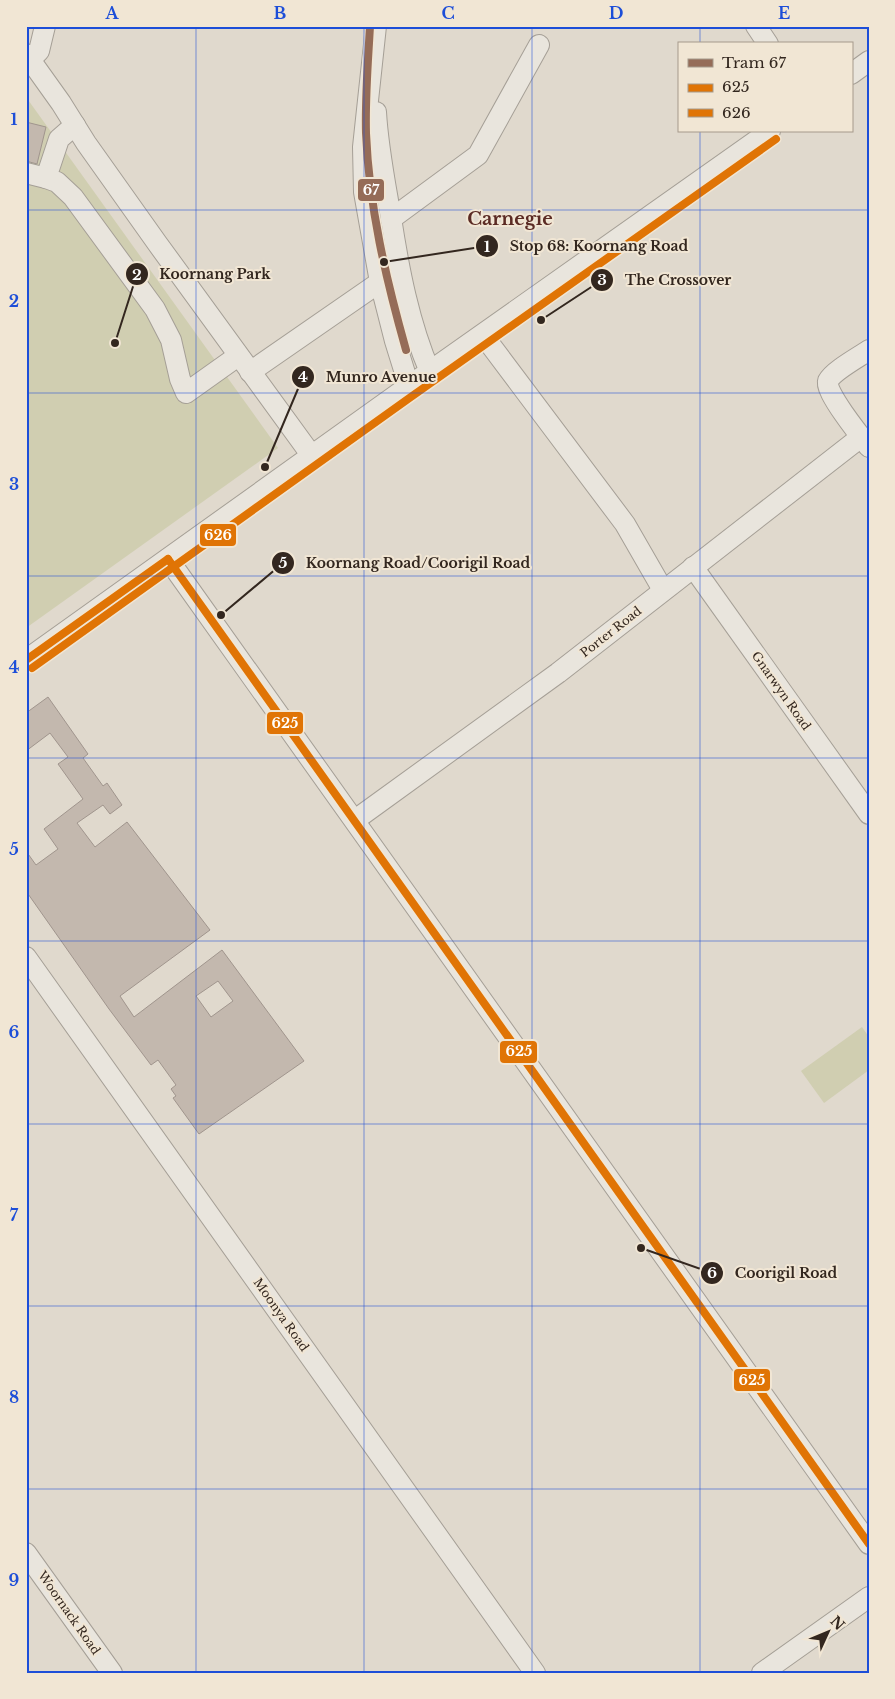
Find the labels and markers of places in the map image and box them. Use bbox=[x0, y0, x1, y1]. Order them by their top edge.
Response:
callout: Stop 68: Koornang Road bbox=[475, 232, 699, 261]
callout: Koornang Park bbox=[124, 260, 280, 289]
callout: The Crossover bbox=[589, 265, 741, 294]
callout: Munro Avenue bbox=[290, 362, 446, 391]
callout: Koornang Road/Coorigil Road bbox=[270, 548, 540, 577]
callout: Coorigil Road bbox=[700, 1258, 847, 1287]

